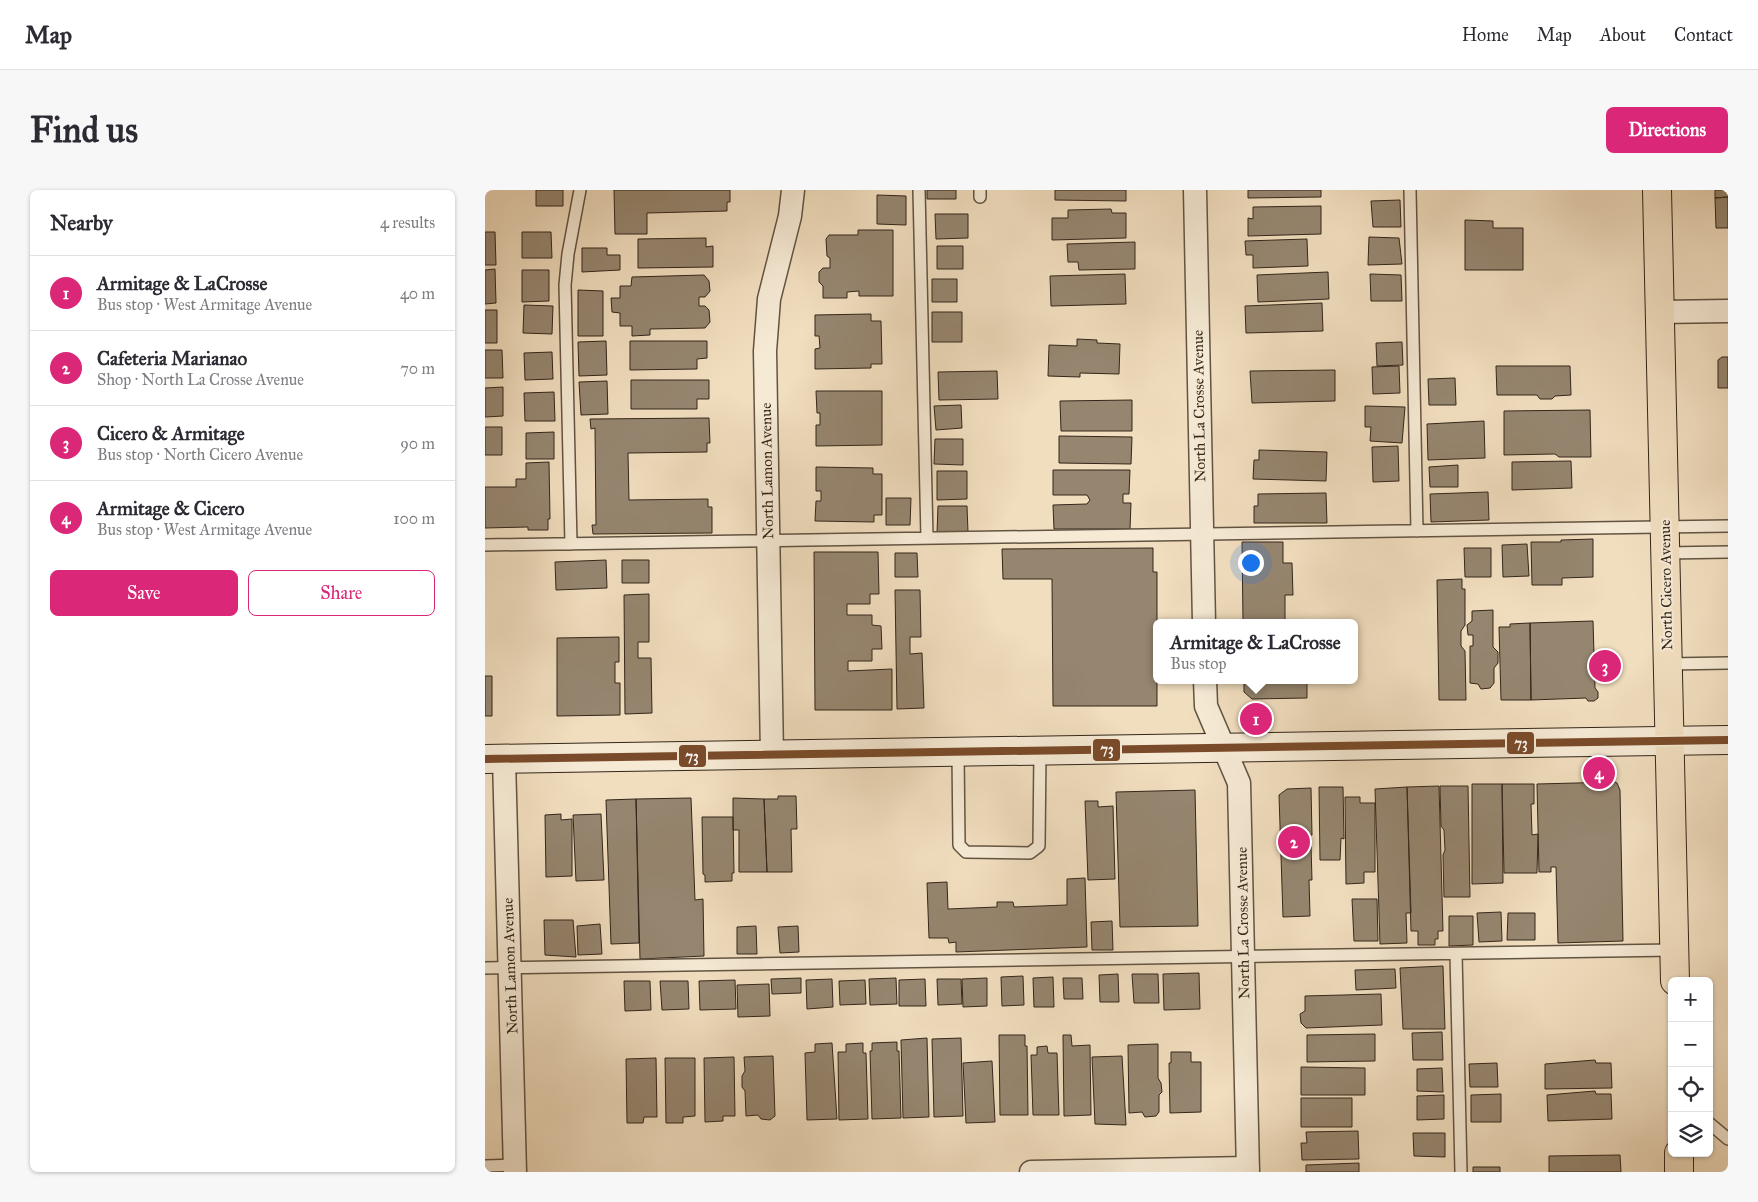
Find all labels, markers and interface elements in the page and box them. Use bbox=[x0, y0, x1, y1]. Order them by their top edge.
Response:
text: Map bbox=[25, 20, 72, 50]
text: Home bbox=[1462, 24, 1509, 46]
text: Map bbox=[1537, 24, 1572, 46]
text: About bbox=[1600, 24, 1646, 46]
text: Contact bbox=[1674, 24, 1733, 46]
button: Directions bbox=[1606, 107, 1728, 153]
text: Find us bbox=[30, 109, 138, 152]
text: Nearby bbox=[50, 210, 113, 236]
text: 4 results bbox=[380, 213, 435, 232]
text: Armitage & LaCrosse bbox=[97, 272, 267, 295]
text: 1 bbox=[63, 284, 69, 303]
text: 40 m bbox=[400, 284, 435, 303]
text: Bus stop · West Armitage Avenue bbox=[97, 295, 312, 314]
street label: North La Crosse Avenue bbox=[1189, 330, 1209, 482]
text: Cafeteria Marianao bbox=[97, 347, 247, 370]
text: 2 bbox=[62, 359, 70, 378]
text: 70 m bbox=[400, 359, 435, 378]
text: Shop · North La Crosse Avenue bbox=[97, 370, 304, 389]
street label: North Lamon Avenue bbox=[757, 403, 777, 539]
text: Cicero & Armitage bbox=[97, 422, 245, 445]
text: 3 bbox=[63, 434, 69, 453]
text: 90 m bbox=[400, 434, 435, 453]
text: Bus stop · North Cicero Avenue bbox=[97, 445, 303, 464]
text: Armitage & Cicero bbox=[97, 497, 245, 520]
text: 4 bbox=[62, 509, 70, 528]
text: 100 m bbox=[393, 509, 435, 528]
street label: North Cicero Avenue bbox=[1656, 519, 1676, 651]
text: Bus stop · West Armitage Avenue bbox=[97, 520, 312, 539]
your location bbox=[1238, 550, 1264, 576]
button: Save bbox=[50, 570, 238, 616]
button: Share bbox=[248, 570, 435, 616]
popup bbox=[1153, 619, 1358, 684]
text: Armitage & LaCrosse bbox=[1170, 631, 1341, 654]
pin: 3 bbox=[1589, 647, 1621, 685]
text: Bus stop bbox=[1170, 654, 1226, 673]
pin: 1 bbox=[1240, 700, 1272, 738]
line badge: 73 bbox=[1506, 731, 1535, 755]
text: 73 bbox=[1514, 735, 1528, 753]
line badge: 73 bbox=[1092, 738, 1121, 762]
text: 73 bbox=[1100, 741, 1114, 759]
line badge: 73 bbox=[678, 744, 707, 768]
text: 73 bbox=[685, 748, 699, 766]
pin: 4 bbox=[1583, 754, 1615, 792]
pin: 2 bbox=[1278, 823, 1310, 861]
street label: North La Crosse Avenue bbox=[1233, 847, 1253, 999]
street label: North Lamon Avenue bbox=[499, 897, 521, 1035]
map controls bbox=[1668, 977, 1713, 1157]
button: + bbox=[1668, 977, 1713, 1022]
button: − bbox=[1668, 1022, 1713, 1067]
button: locate bbox=[1668, 1067, 1713, 1112]
button: layers bbox=[1668, 1112, 1713, 1157]

